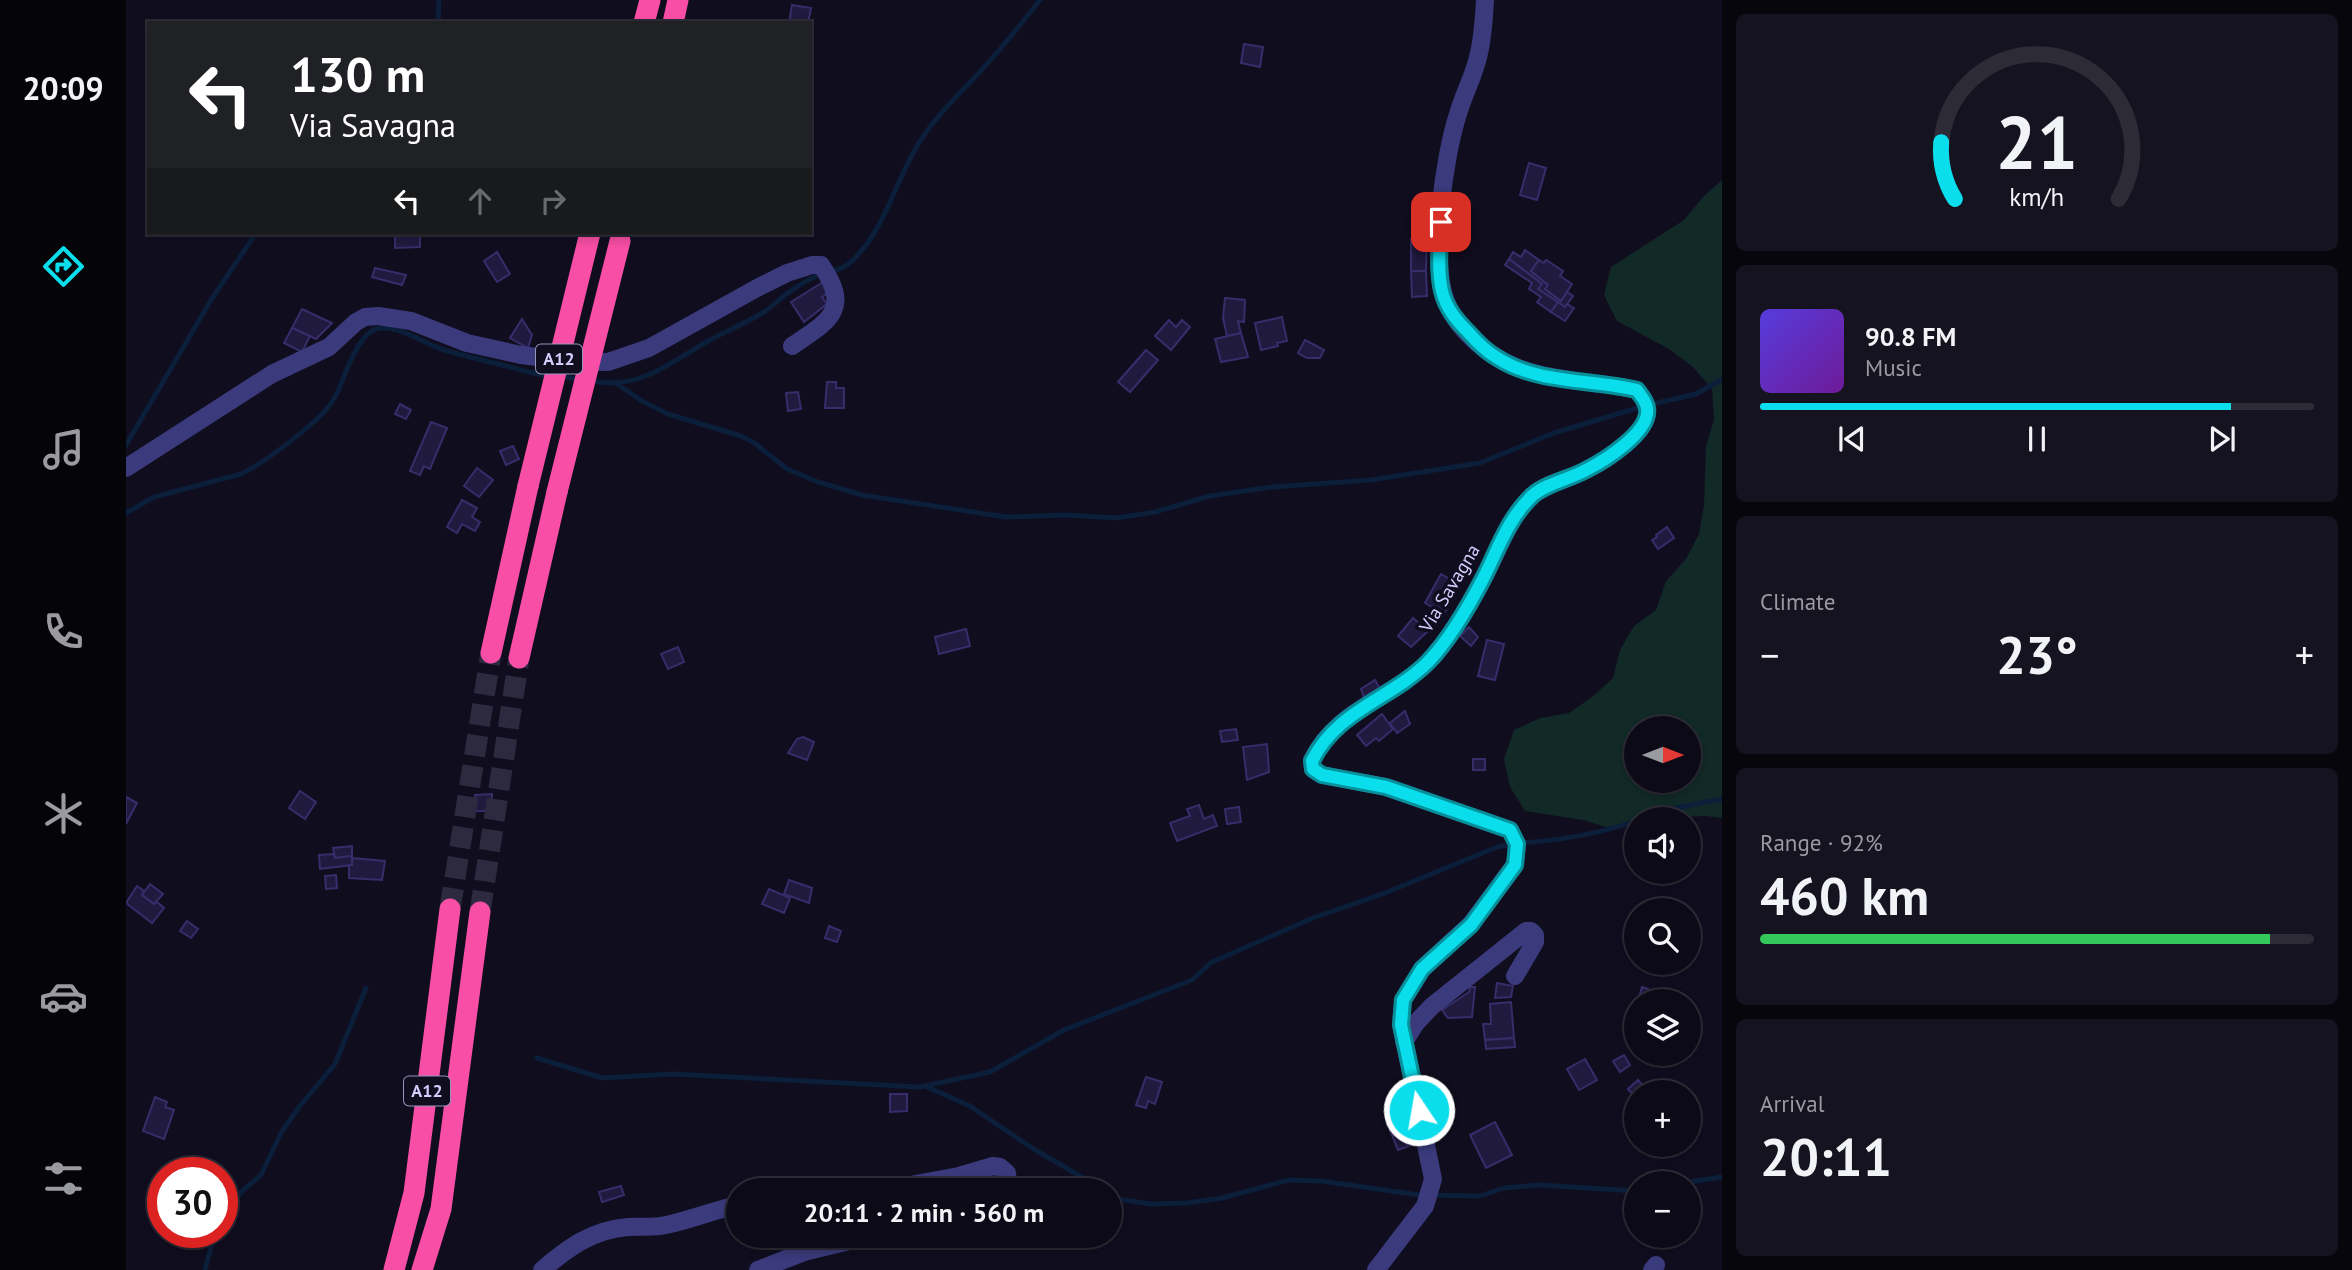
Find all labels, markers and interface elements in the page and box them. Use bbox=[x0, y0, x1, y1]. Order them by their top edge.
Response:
text: 130 m bbox=[290, 42, 425, 106]
icon: left bbox=[175, 49, 266, 140]
text: 20:09 bbox=[22, 67, 104, 109]
text: 21 bbox=[1996, 95, 2078, 189]
text: Via Savagna bbox=[290, 104, 456, 146]
text: km/h bbox=[2010, 180, 2064, 212]
icon: left bbox=[388, 182, 426, 220]
icon: ahead bbox=[461, 182, 499, 220]
icon: right bbox=[534, 182, 572, 220]
pin bbox=[1411, 192, 1471, 252]
icon: arrive bbox=[1422, 203, 1460, 241]
icon: directions bbox=[39, 242, 88, 291]
text: 90.8 FM bbox=[1865, 320, 1956, 353]
road number: A12 bbox=[536, 344, 582, 374]
text: Music bbox=[1865, 353, 1922, 382]
icon: previous bbox=[1833, 420, 1871, 458]
icon: pause bbox=[2018, 420, 2056, 458]
icon: next bbox=[2203, 420, 2241, 458]
icon: music bbox=[39, 425, 88, 474]
street label: Via Savagna bbox=[1413, 540, 1485, 637]
text: Climate bbox=[1760, 587, 1835, 616]
icon: phone bbox=[39, 607, 88, 656]
text: 23° bbox=[1996, 621, 2078, 688]
text: − bbox=[1760, 630, 1779, 679]
text: + bbox=[2295, 630, 2314, 679]
north arrow bbox=[1624, 716, 1701, 793]
map controls bbox=[1624, 716, 1701, 1248]
icon: climate bbox=[39, 789, 88, 838]
button: sound bbox=[1624, 807, 1701, 884]
text: Range · 92% bbox=[1760, 828, 1883, 857]
text: 460 km bbox=[1760, 862, 1929, 929]
button: search bbox=[1624, 898, 1701, 975]
icon: car bbox=[39, 972, 88, 1021]
button: layers bbox=[1624, 989, 1701, 1066]
position arrow bbox=[1382, 1073, 1456, 1147]
road number: A12 bbox=[404, 1076, 450, 1106]
button: + bbox=[1624, 1080, 1701, 1157]
text: Arrival bbox=[1760, 1089, 1824, 1118]
text: 20:11 bbox=[1760, 1123, 1892, 1190]
icon: filters bbox=[39, 1154, 88, 1203]
speed limit sign: 30 bbox=[147, 1157, 238, 1248]
button: − bbox=[1624, 1171, 1701, 1248]
text: 20:11 · 2 min · 560 m bbox=[804, 1196, 1044, 1229]

